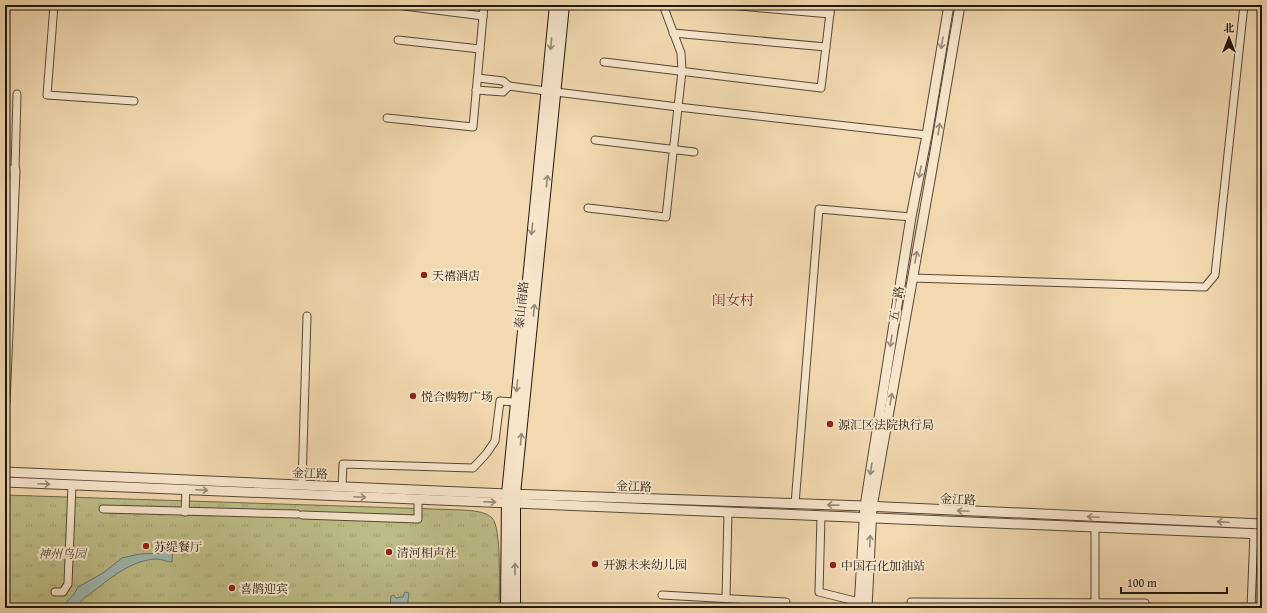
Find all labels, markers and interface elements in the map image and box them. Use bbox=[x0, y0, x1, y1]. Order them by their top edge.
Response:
north arrow bbox=[1209, 18, 1249, 58]
text: 北 bbox=[1224, 20, 1235, 36]
one-way arrow bbox=[547, 37, 554, 50]
one-way arrow bbox=[938, 37, 946, 50]
one-way arrow bbox=[935, 123, 943, 136]
one-way arrow bbox=[916, 165, 924, 178]
one-way arrow bbox=[543, 175, 551, 188]
one-way arrow bbox=[529, 222, 536, 235]
one-way arrow bbox=[912, 251, 920, 264]
place label: 天禧酒店 bbox=[432, 267, 480, 284]
marker: 天禧酒店 bbox=[419, 270, 429, 280]
street label: 泰山南路 bbox=[510, 280, 532, 330]
street label: 五一路 bbox=[885, 285, 907, 323]
district label: 闺女村 bbox=[712, 290, 754, 310]
one-way arrow bbox=[530, 304, 537, 317]
one-way arrow bbox=[887, 334, 895, 347]
one-way arrow bbox=[513, 379, 520, 392]
place label: 悦合购物广场 bbox=[421, 388, 493, 405]
marker: 悦合购物广场 bbox=[408, 391, 418, 401]
one-way arrow bbox=[887, 393, 895, 406]
place label: 源汇区法院执行局 bbox=[838, 416, 934, 433]
marker: 源汇区法院执行局 bbox=[825, 419, 835, 429]
one-way arrow bbox=[517, 433, 524, 446]
one-way arrow bbox=[867, 463, 875, 476]
street label: 金江路 bbox=[292, 464, 328, 482]
street label: 金江路 bbox=[616, 477, 652, 495]
one-way arrow bbox=[37, 480, 50, 488]
one-way arrow bbox=[195, 486, 208, 494]
street label: 金江路 bbox=[940, 490, 976, 508]
one-way arrow bbox=[353, 494, 366, 501]
one-way arrow bbox=[483, 499, 496, 506]
one-way arrow bbox=[827, 502, 840, 509]
one-way arrow bbox=[957, 507, 970, 514]
one-way arrow bbox=[1087, 513, 1100, 520]
one-way arrow bbox=[1217, 519, 1230, 526]
one-way arrow bbox=[866, 535, 874, 548]
place label: 苏缇餐厅 bbox=[154, 538, 202, 555]
marker: 苏缇餐厅 bbox=[141, 541, 151, 551]
place label: 清河相声社 bbox=[397, 544, 457, 561]
park label: 神州鸟园 bbox=[38, 545, 88, 562]
marker: 清河相声社 bbox=[384, 547, 394, 557]
place label: 开源未来幼儿园 bbox=[603, 556, 687, 573]
place label: 中国石化加油站 bbox=[841, 557, 925, 574]
marker: 开源未来幼儿园 bbox=[590, 559, 600, 569]
marker: 中国石化加油站 bbox=[828, 560, 838, 570]
one-way arrow bbox=[511, 563, 519, 576]
scale bar bbox=[1121, 569, 1227, 595]
text: 100 m bbox=[1127, 574, 1157, 591]
place label: 喜鹊迎宾 bbox=[240, 580, 288, 597]
marker: 喜鹊迎宾 bbox=[227, 583, 237, 593]

